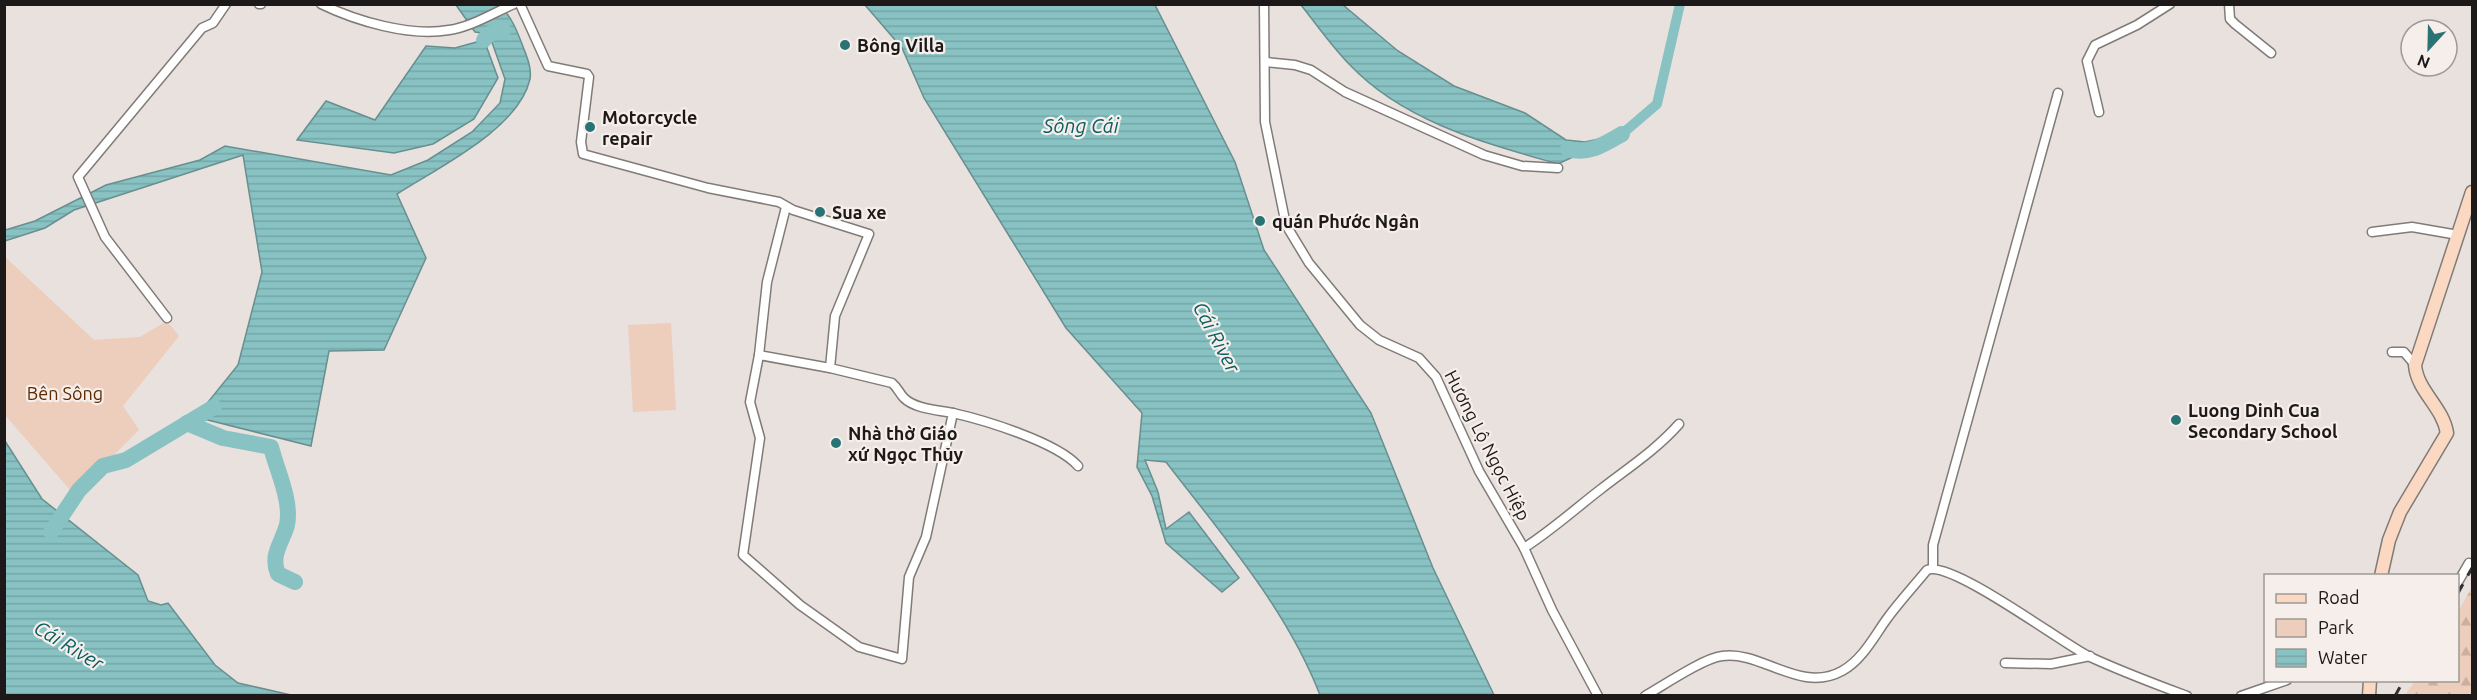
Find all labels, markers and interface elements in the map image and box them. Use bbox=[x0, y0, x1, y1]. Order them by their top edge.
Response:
north arrow bbox=[2399, 18, 2459, 78]
place label: Bông Villa bbox=[857, 35, 944, 55]
marker: Bông Villa bbox=[838, 38, 852, 52]
text: N bbox=[2414, 51, 2432, 72]
place label: Motorcycle repair bbox=[602, 107, 697, 148]
water label: Sông Cái bbox=[1042, 114, 1120, 137]
marker: Motorcycle repair bbox=[583, 120, 597, 134]
place label: Sua xe bbox=[832, 202, 887, 222]
marker: Sua xe bbox=[813, 205, 827, 219]
place label: quán Phước Ngân bbox=[1272, 211, 1419, 231]
marker: quán Phước Ngân bbox=[1253, 214, 1267, 228]
water label: Cái River bbox=[1189, 298, 1246, 377]
street label: Hương Lộ Ngọc Hiệp bbox=[1441, 367, 1535, 523]
park label: Bên Sông bbox=[27, 383, 103, 403]
place label: Luong Dinh Cua Secondary School bbox=[2188, 400, 2338, 441]
marker: Luong Dinh Cua Secondary School bbox=[2169, 413, 2183, 427]
place label: Nhà thờ Giáo xứ Ngọc Thủy bbox=[848, 423, 963, 464]
marker: Nhà thờ Giáo xứ Ngọc Thủy bbox=[829, 436, 843, 450]
legend bbox=[2264, 574, 2459, 682]
text: Road bbox=[2318, 587, 2360, 607]
water label: Cái River bbox=[30, 615, 109, 675]
text: Park bbox=[2318, 617, 2354, 637]
text: Water bbox=[2318, 647, 2368, 667]

